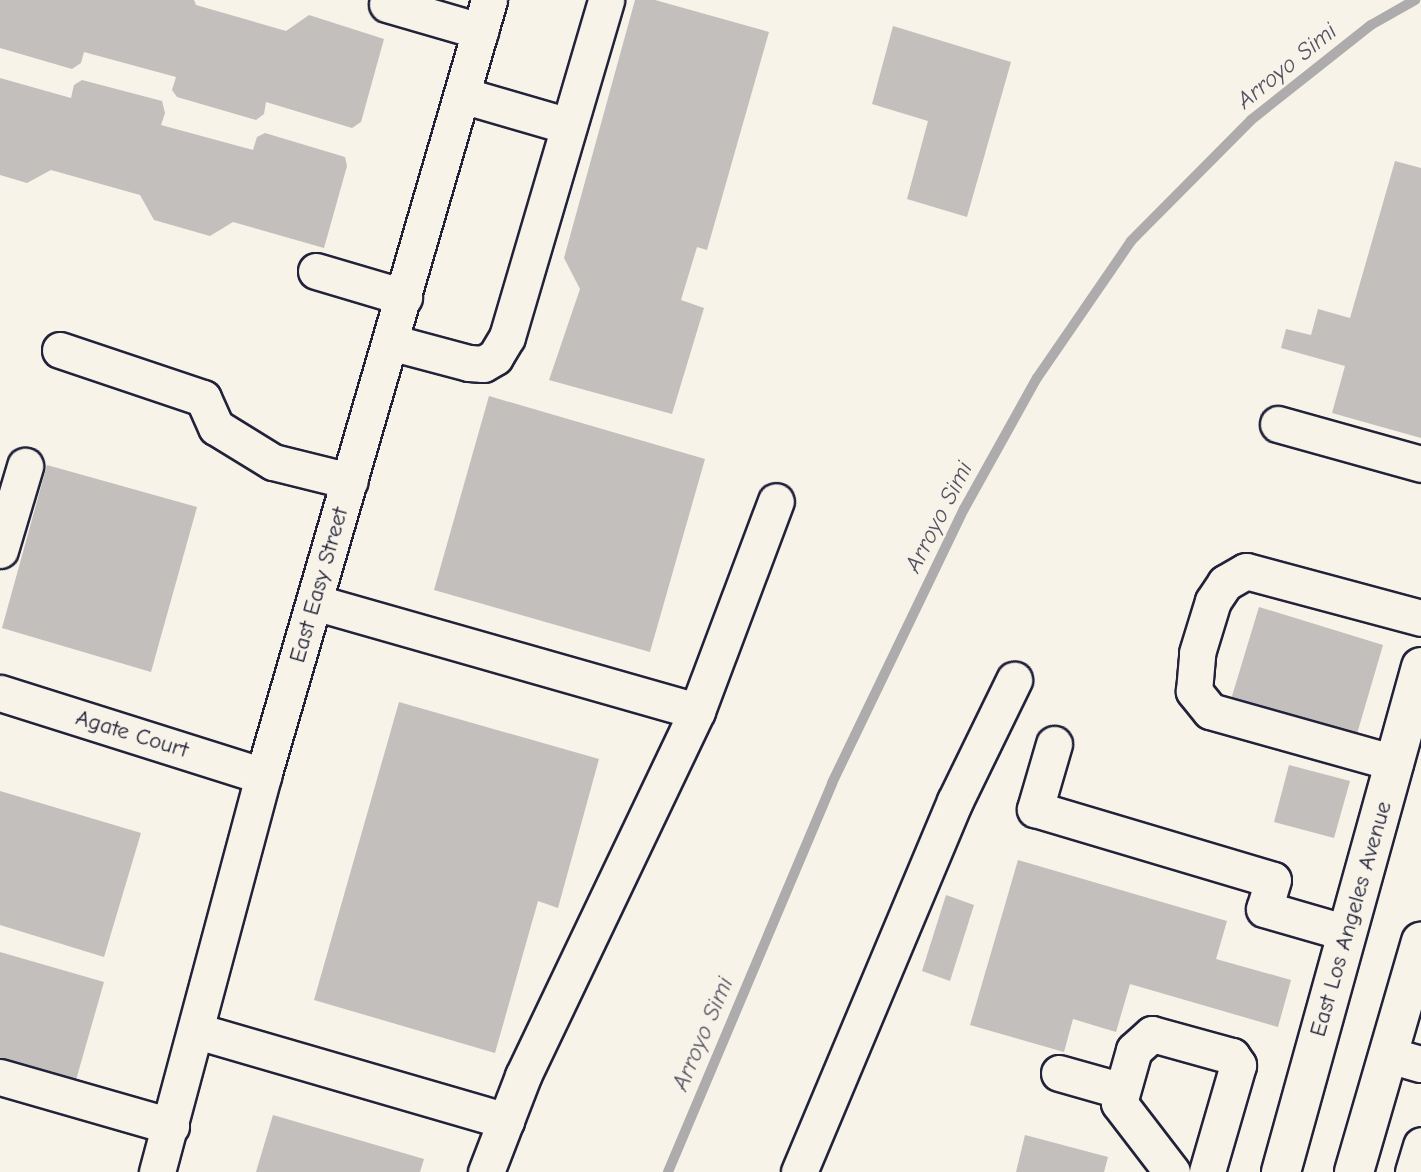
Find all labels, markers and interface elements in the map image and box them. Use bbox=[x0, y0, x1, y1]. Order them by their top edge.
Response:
water label: Arroyo Simi bbox=[1231, 17, 1343, 115]
water label: Arroyo Simi bbox=[899, 457, 979, 577]
street label: East Easy Street bbox=[284, 504, 354, 666]
street label: Agate Court bbox=[72, 704, 192, 764]
street label: East Los Angeles Avenue bbox=[1304, 798, 1398, 1040]
water label: Arroyo Simi bbox=[666, 973, 740, 1095]

